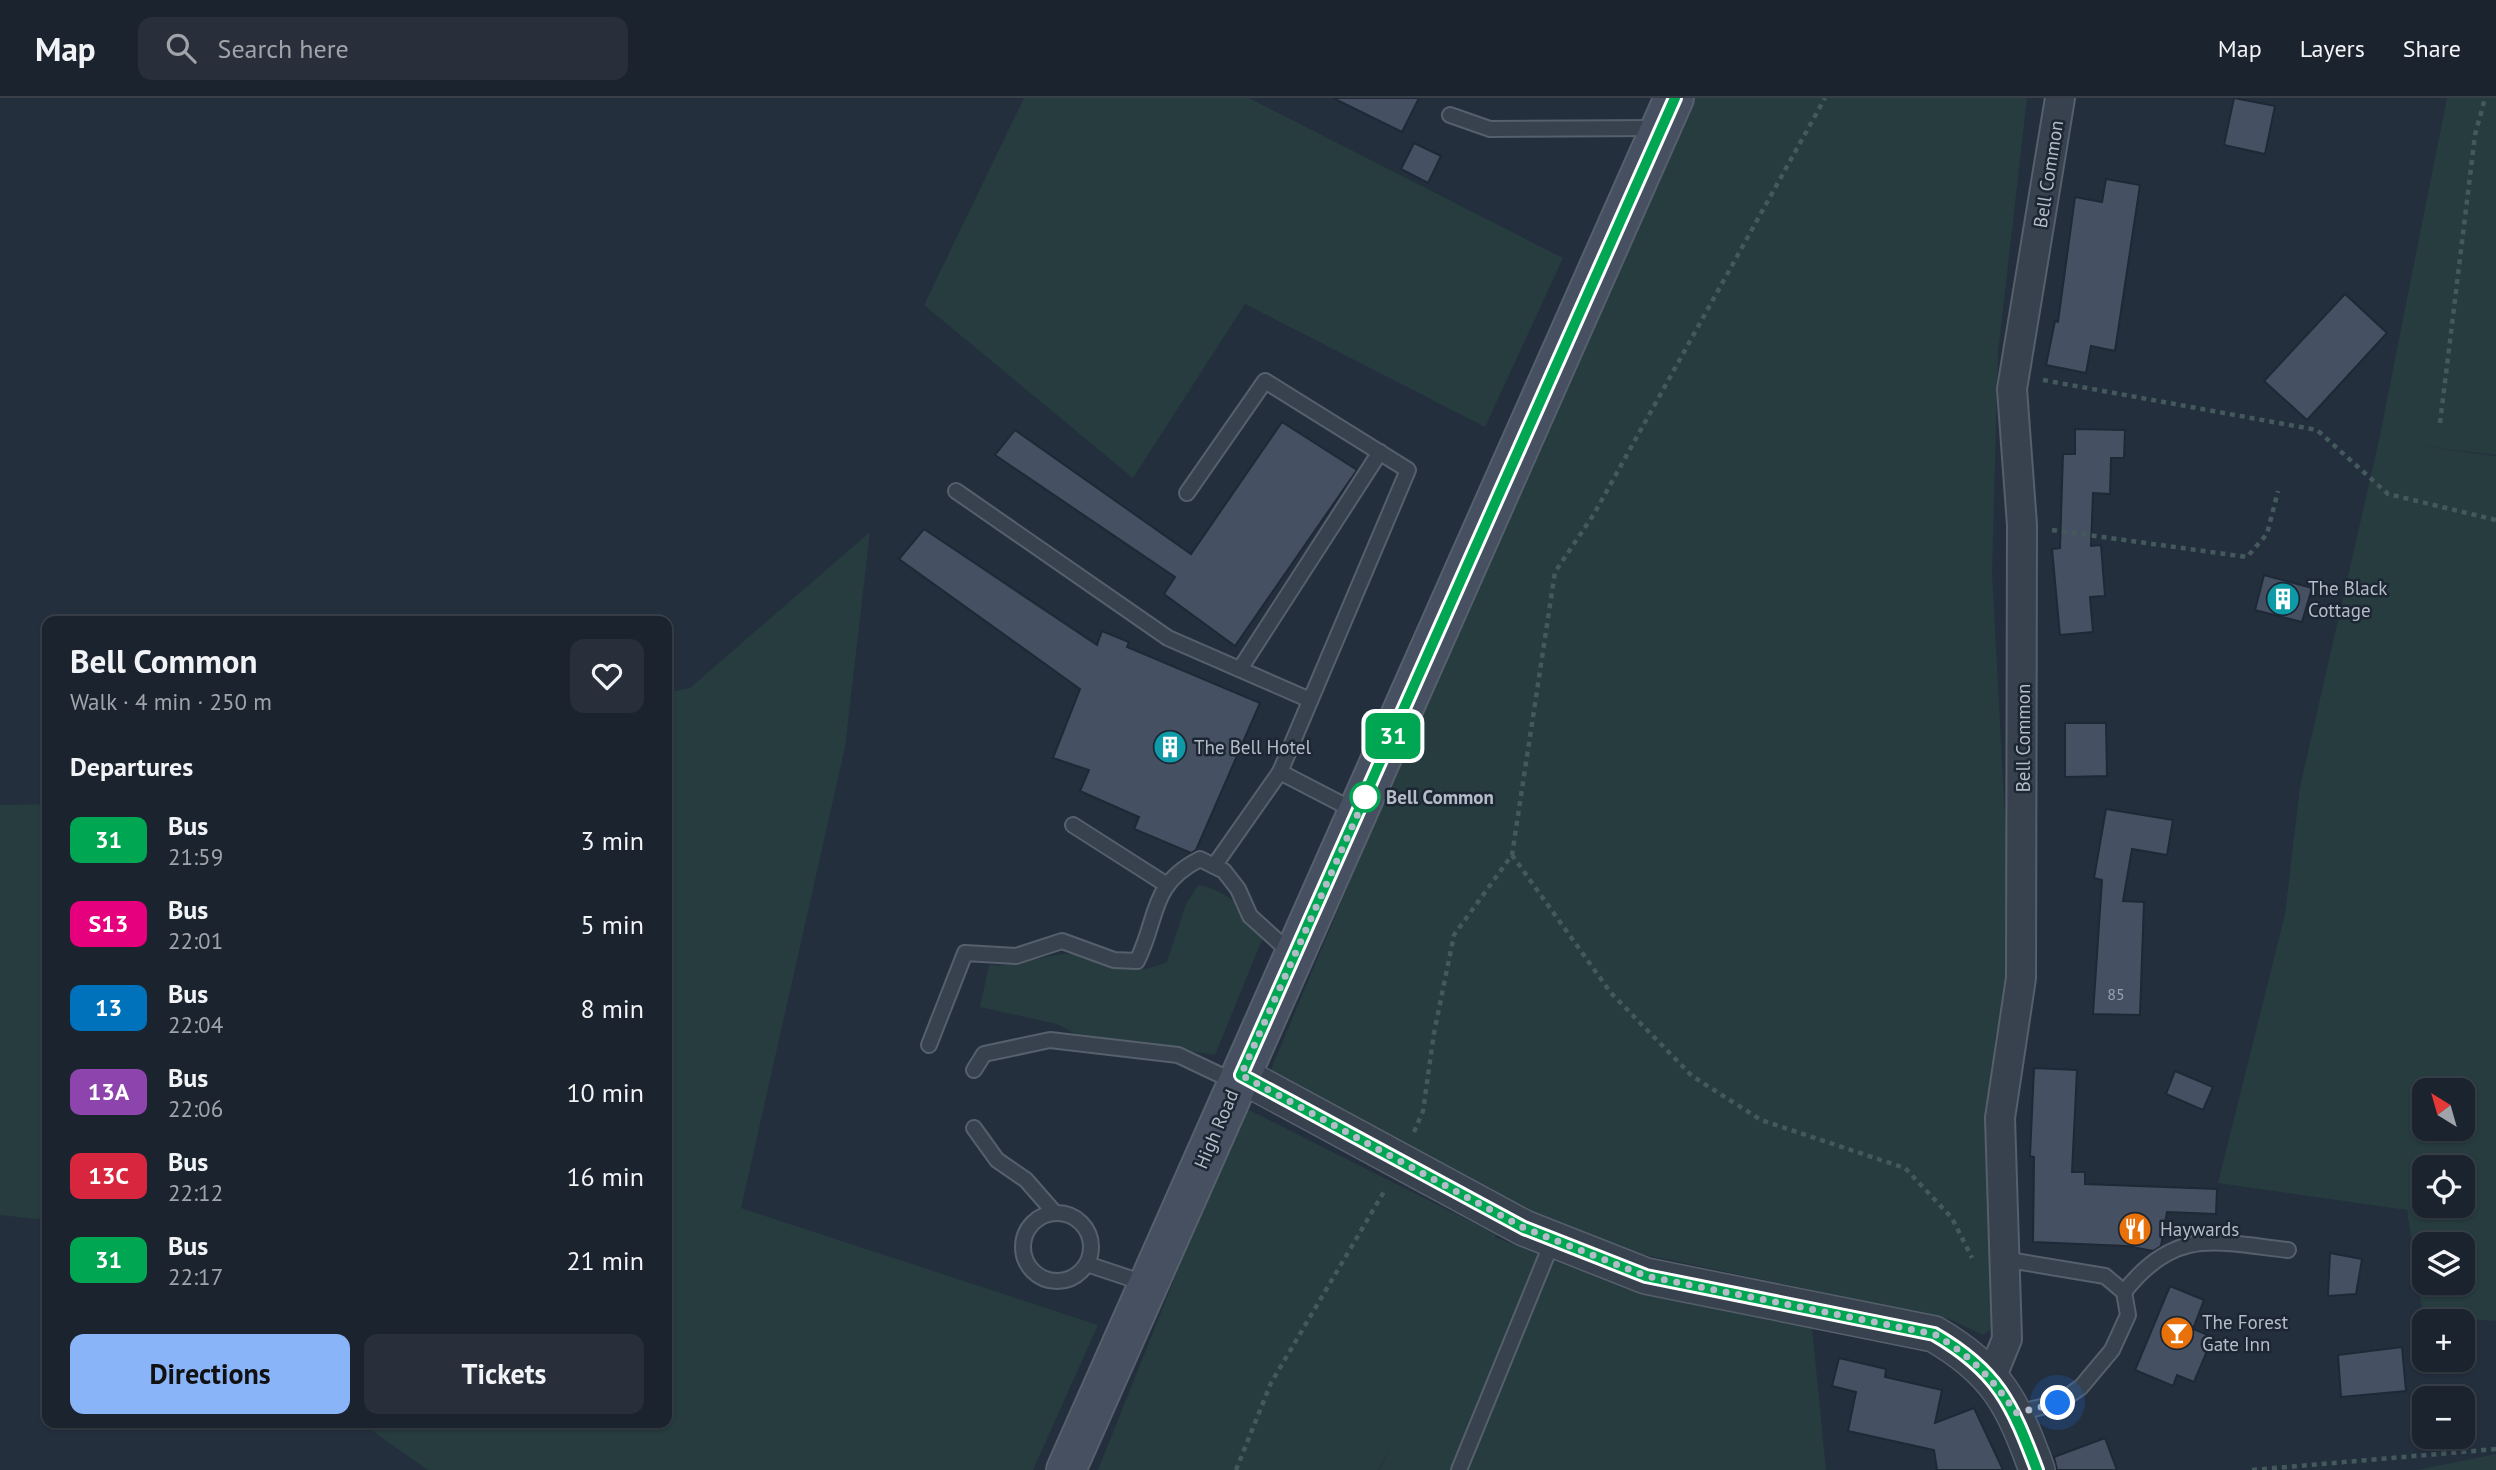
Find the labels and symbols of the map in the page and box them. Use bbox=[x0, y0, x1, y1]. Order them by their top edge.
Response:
street label: Bell Common bbox=[2028, 118, 2068, 230]
place label: The Black Cottage bbox=[2308, 576, 2387, 622]
building icon: The Black Cottage bbox=[2264, 580, 2302, 618]
street label: Bell Common bbox=[2011, 684, 2035, 792]
line badge: 31 bbox=[1362, 713, 1424, 759]
building icon: The Bell Hotel bbox=[1151, 728, 1189, 766]
place label: The Bell Hotel bbox=[1194, 735, 1311, 759]
marker: Bell Common bbox=[1350, 782, 1380, 812]
place label: Bell Common bbox=[1386, 785, 1494, 809]
house number: 85 bbox=[2107, 984, 2125, 1004]
north arrow bbox=[2412, 1078, 2474, 1141]
street label: High Road bbox=[1189, 1086, 1243, 1172]
restaurant icon: Haywards bbox=[2116, 1210, 2154, 1248]
place label: Haywards bbox=[2160, 1217, 2239, 1241]
place label: The Forest Gate Inn bbox=[2202, 1310, 2289, 1356]
bar icon: The Forest Gate Inn bbox=[2158, 1314, 2196, 1352]
your location bbox=[2040, 1385, 2075, 1420]

